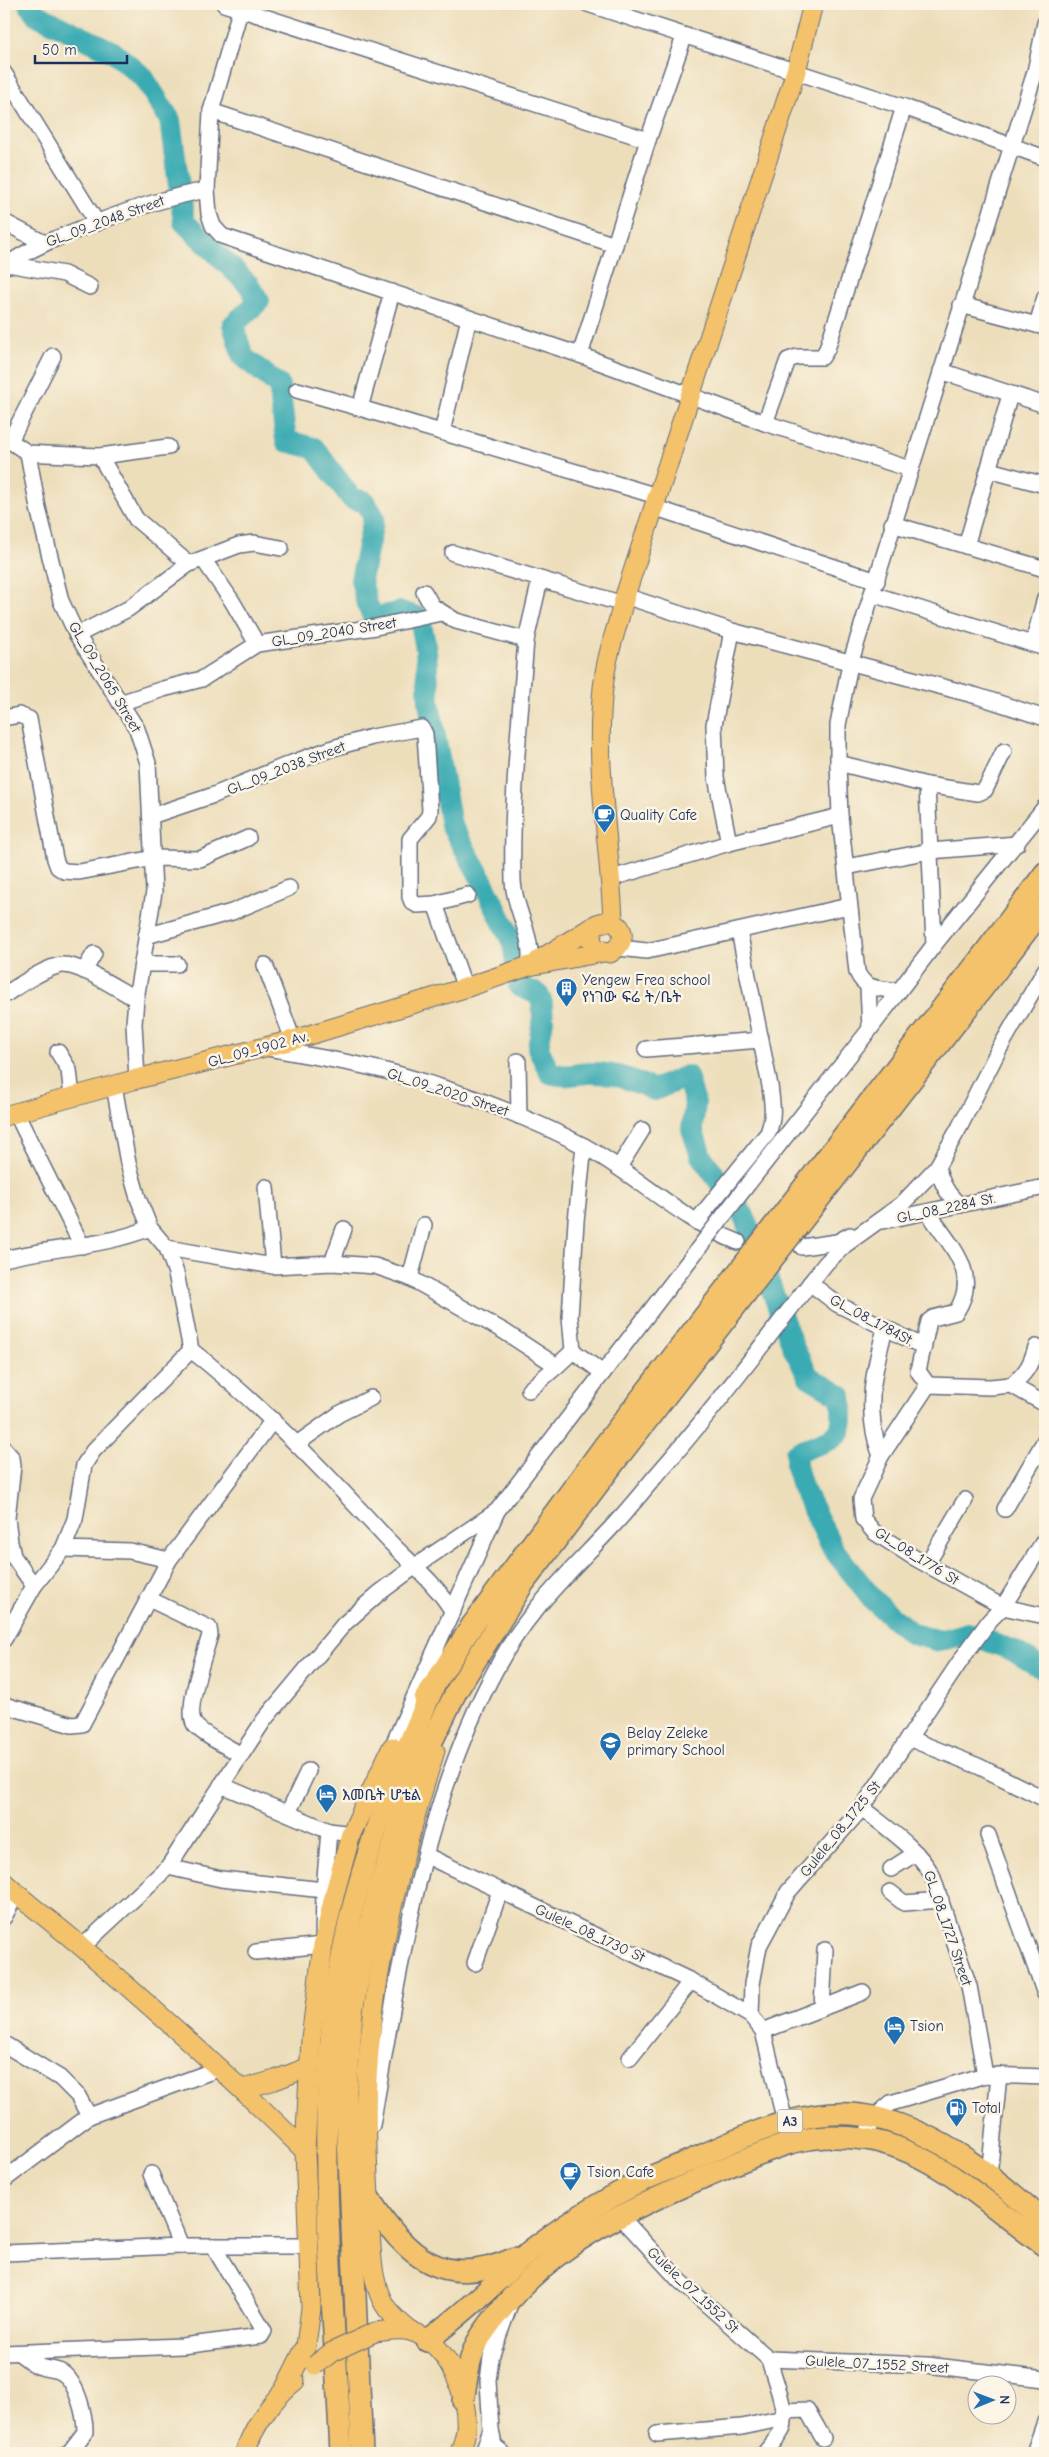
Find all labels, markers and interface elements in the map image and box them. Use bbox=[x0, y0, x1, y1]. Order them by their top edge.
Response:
scale bar bbox=[35, 32, 128, 64]
text: 50 m bbox=[42, 41, 77, 59]
street label: GL_09_2048 Street bbox=[43, 191, 167, 251]
street label: GL_09_2040 Street bbox=[270, 613, 398, 651]
street label: GL_09_2065 Street bbox=[65, 618, 146, 736]
street label: GL_09_2038 Street bbox=[224, 737, 348, 799]
cafe icon: Quality Cafe bbox=[592, 803, 616, 834]
place label: Quality Cafe bbox=[620, 806, 698, 824]
place label: Yengew Frea school የነገው ፍሬ ት/ቤት bbox=[582, 971, 710, 1006]
building icon: Yengew Frea school የነገው ፍሬ ት/ቤት bbox=[554, 977, 578, 1008]
street label: GL_09_1902 Av. bbox=[206, 1027, 310, 1071]
street label: GL_09_2020 Street bbox=[385, 1064, 512, 1120]
street label: GL_08_2284 St. bbox=[895, 1189, 997, 1227]
street label: GL_08_1784St. bbox=[827, 1290, 917, 1350]
street label: GL_08_1776 St bbox=[872, 1523, 963, 1589]
place label: Belay Zeleke primary School bbox=[627, 1724, 725, 1759]
school or university icon: Belay Zeleke primary School bbox=[599, 1730, 623, 1761]
street label: Gulele_08_1725 St bbox=[796, 1777, 885, 1881]
hotel icon: እመቤት ሆቴል bbox=[314, 1783, 338, 1814]
place label: እመቤት ሆቴል bbox=[342, 1786, 421, 1804]
street label: GL_08_1727 Street bbox=[920, 1868, 976, 1989]
street label: Gulele_08_1730 St bbox=[532, 1900, 648, 1967]
hotel icon: Tsion bbox=[882, 2014, 906, 2045]
place label: Tsion bbox=[910, 2017, 944, 2035]
fuel station icon: Total bbox=[944, 2096, 968, 2127]
place label: Total bbox=[972, 2099, 1001, 2117]
road number: A3 bbox=[778, 2110, 802, 2132]
cafe icon: Tsion Cafe bbox=[559, 2160, 583, 2191]
place label: Tsion Cafe bbox=[587, 2163, 655, 2181]
street label: Gulele_07_1552 St bbox=[643, 2243, 743, 2338]
street label: Gulele_07_1552 Street bbox=[805, 2351, 950, 2377]
north arrow bbox=[966, 2374, 1016, 2424]
text: N bbox=[996, 2395, 1013, 2404]

